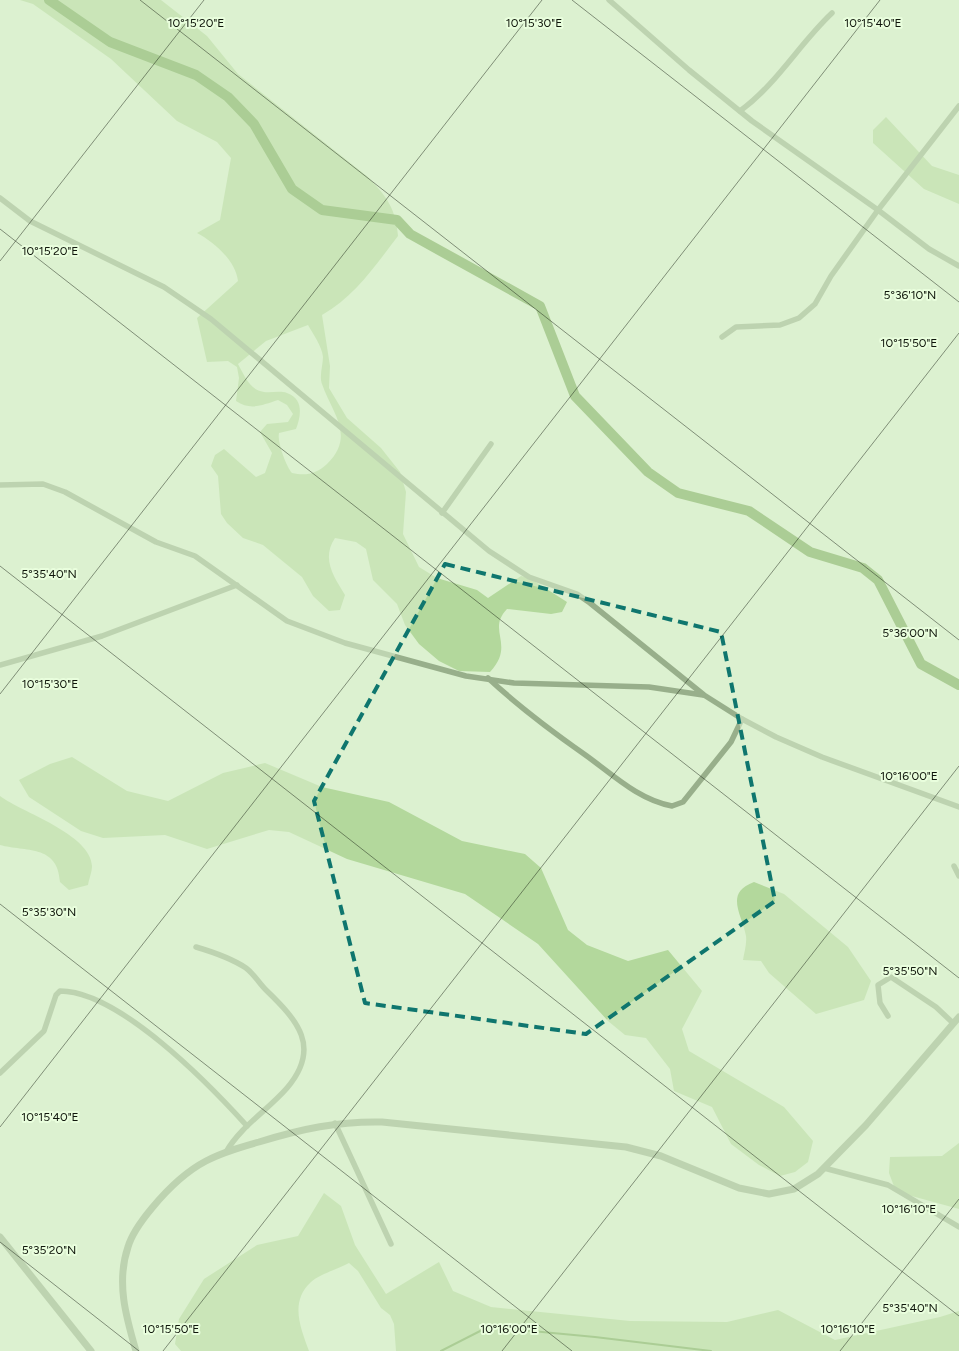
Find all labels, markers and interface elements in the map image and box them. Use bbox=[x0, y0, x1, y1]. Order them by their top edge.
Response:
text: 10°15'20"E bbox=[168, 16, 224, 30]
text: 10°15'30"E bbox=[506, 16, 562, 30]
text: 10°15'40"E bbox=[844, 16, 902, 30]
text: 10°15'20"E bbox=[22, 244, 78, 258]
text: 5°36'10"N bbox=[884, 288, 936, 302]
text: 10°15'50"E bbox=[881, 336, 937, 350]
text: 5°35'40"N bbox=[21, 567, 77, 581]
text: 5°36'00"N bbox=[882, 626, 938, 640]
text: 10°15'30"E bbox=[22, 677, 78, 691]
text: 10°16'00"E bbox=[880, 769, 938, 783]
text: 5°35'30"N bbox=[22, 905, 76, 919]
text: 5°35'50"N bbox=[883, 964, 937, 978]
text: 10°15'40"E bbox=[21, 1110, 79, 1124]
text: 10°16'10"E bbox=[882, 1202, 936, 1216]
text: 5°35'20"N bbox=[22, 1243, 76, 1257]
text: 5°35'40"N bbox=[882, 1301, 938, 1315]
text: 10°15'50"E bbox=[143, 1322, 199, 1336]
text: 10°16'00"E bbox=[480, 1322, 538, 1336]
text: 10°16'10"E bbox=[821, 1322, 875, 1336]

